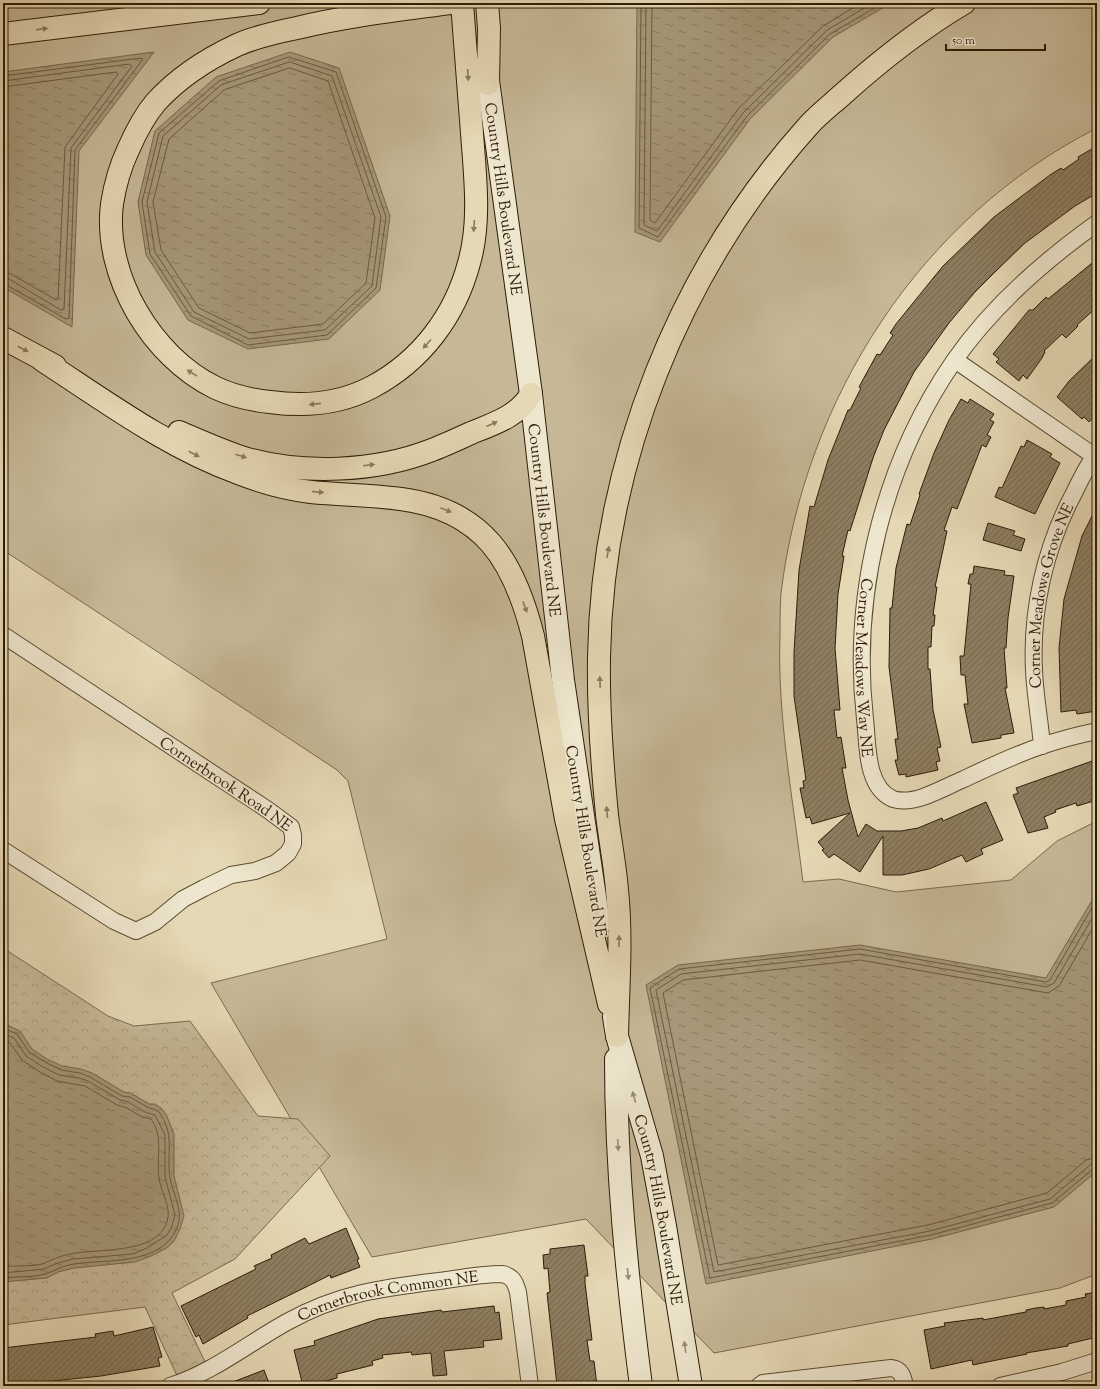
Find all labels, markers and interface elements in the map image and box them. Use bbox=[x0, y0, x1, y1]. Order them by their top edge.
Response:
one-way arrow bbox=[36, 26, 48, 33]
scale bar bbox=[946, 26, 1045, 52]
text: 50 m bbox=[951, 32, 975, 50]
one-way arrow bbox=[464, 69, 471, 81]
street label: Country Hills Boulevard NE bbox=[477, 101, 526, 297]
one-way arrow bbox=[471, 220, 478, 232]
one-way arrow bbox=[422, 339, 431, 349]
one-way arrow bbox=[17, 346, 29, 352]
one-way arrow bbox=[187, 369, 197, 377]
one-way arrow bbox=[309, 401, 321, 407]
one-way arrow bbox=[486, 421, 498, 427]
street label: Country Hills Boulevard NE bbox=[520, 422, 565, 619]
one-way arrow bbox=[188, 451, 200, 458]
one-way arrow bbox=[235, 453, 247, 459]
one-way arrow bbox=[363, 461, 375, 468]
one-way arrow bbox=[312, 489, 324, 496]
street label: Corner Meadows Grove NE bbox=[1025, 500, 1081, 689]
one-way arrow bbox=[440, 507, 451, 513]
one-way arrow bbox=[605, 546, 611, 558]
street label: Corner Meadows Way NE bbox=[848, 576, 877, 759]
one-way arrow bbox=[523, 602, 529, 614]
one-way arrow bbox=[596, 676, 603, 688]
street label: Cornerbrook Road NE bbox=[154, 732, 297, 838]
street label: Country Hills Boulevard NE bbox=[558, 744, 611, 939]
one-way arrow bbox=[604, 806, 611, 818]
one-way arrow bbox=[616, 934, 622, 947]
one-way arrow bbox=[631, 1091, 637, 1103]
street label: Country Hills Boulevard NE bbox=[626, 1112, 687, 1307]
one-way arrow bbox=[615, 1139, 621, 1152]
street label: Cornerbrook Common NE bbox=[294, 1267, 480, 1329]
one-way arrow bbox=[624, 1268, 631, 1280]
one-way arrow bbox=[682, 1341, 688, 1353]

